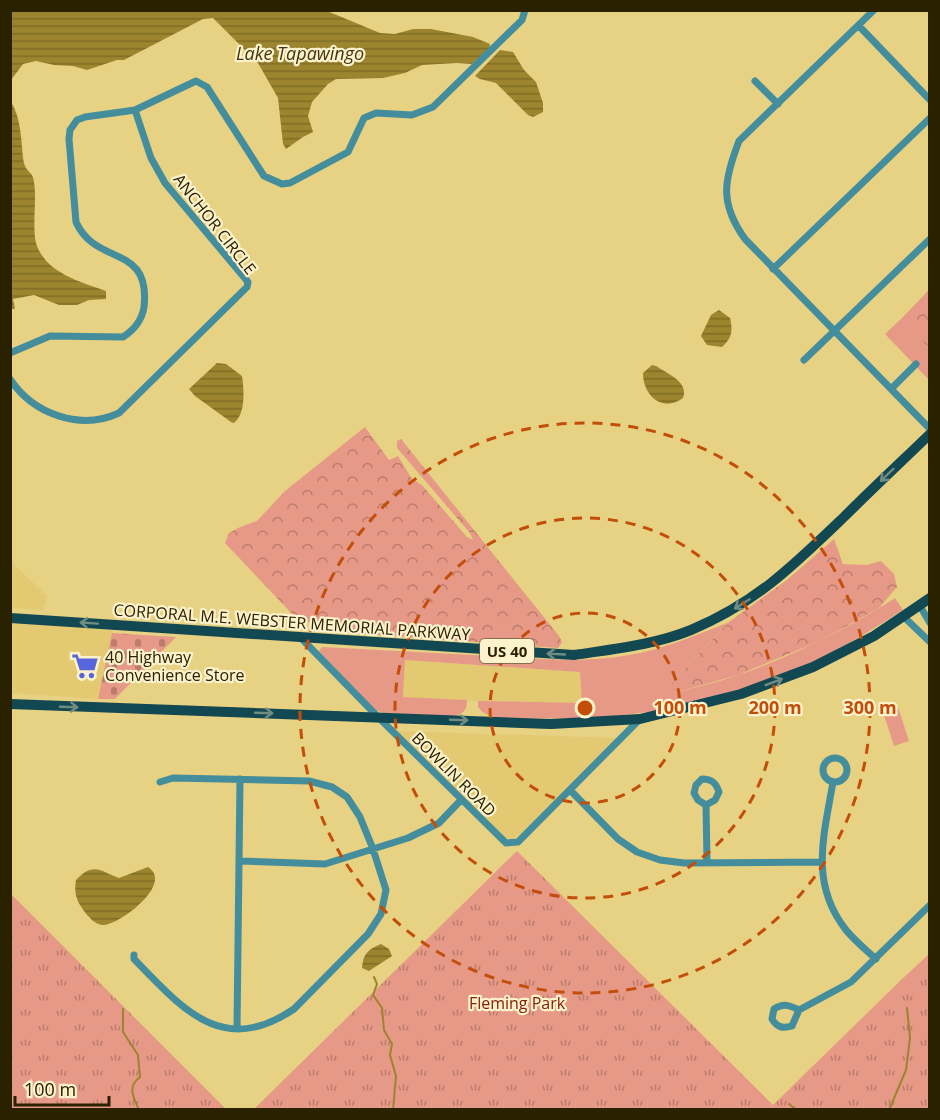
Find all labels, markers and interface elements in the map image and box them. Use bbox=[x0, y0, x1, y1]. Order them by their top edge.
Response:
water label: Lake Tapawingo bbox=[236, 41, 364, 65]
street label: ANCHOR CIRCLE bbox=[169, 169, 261, 279]
one-way arrow bbox=[880, 468, 895, 482]
street label: CORPORAL M.E. WEBSTER MEMORIAL PARKWAY bbox=[113, 599, 471, 645]
one-way arrow bbox=[734, 599, 751, 611]
one-way arrow bbox=[80, 617, 100, 628]
road number: US 40 bbox=[480, 639, 534, 663]
place label: 40 Highway Convenience Store bbox=[105, 646, 245, 686]
one-way arrow bbox=[547, 648, 567, 659]
supermarket icon: 40 Highway Convenience Store bbox=[70, 651, 100, 681]
one-way arrow bbox=[764, 675, 783, 686]
text: 100 m bbox=[653, 695, 707, 719]
text: 200 m bbox=[748, 695, 802, 719]
text: 300 m bbox=[843, 695, 897, 719]
centre of rings bbox=[575, 698, 595, 718]
one-way arrow bbox=[58, 701, 78, 712]
one-way arrow bbox=[253, 708, 273, 719]
one-way arrow bbox=[448, 715, 468, 726]
street label: BOWLIN ROAD bbox=[407, 727, 501, 821]
park label: Fleming Park bbox=[469, 992, 566, 1014]
scale bar bbox=[15, 1069, 110, 1107]
text: 100 m bbox=[24, 1077, 76, 1101]

